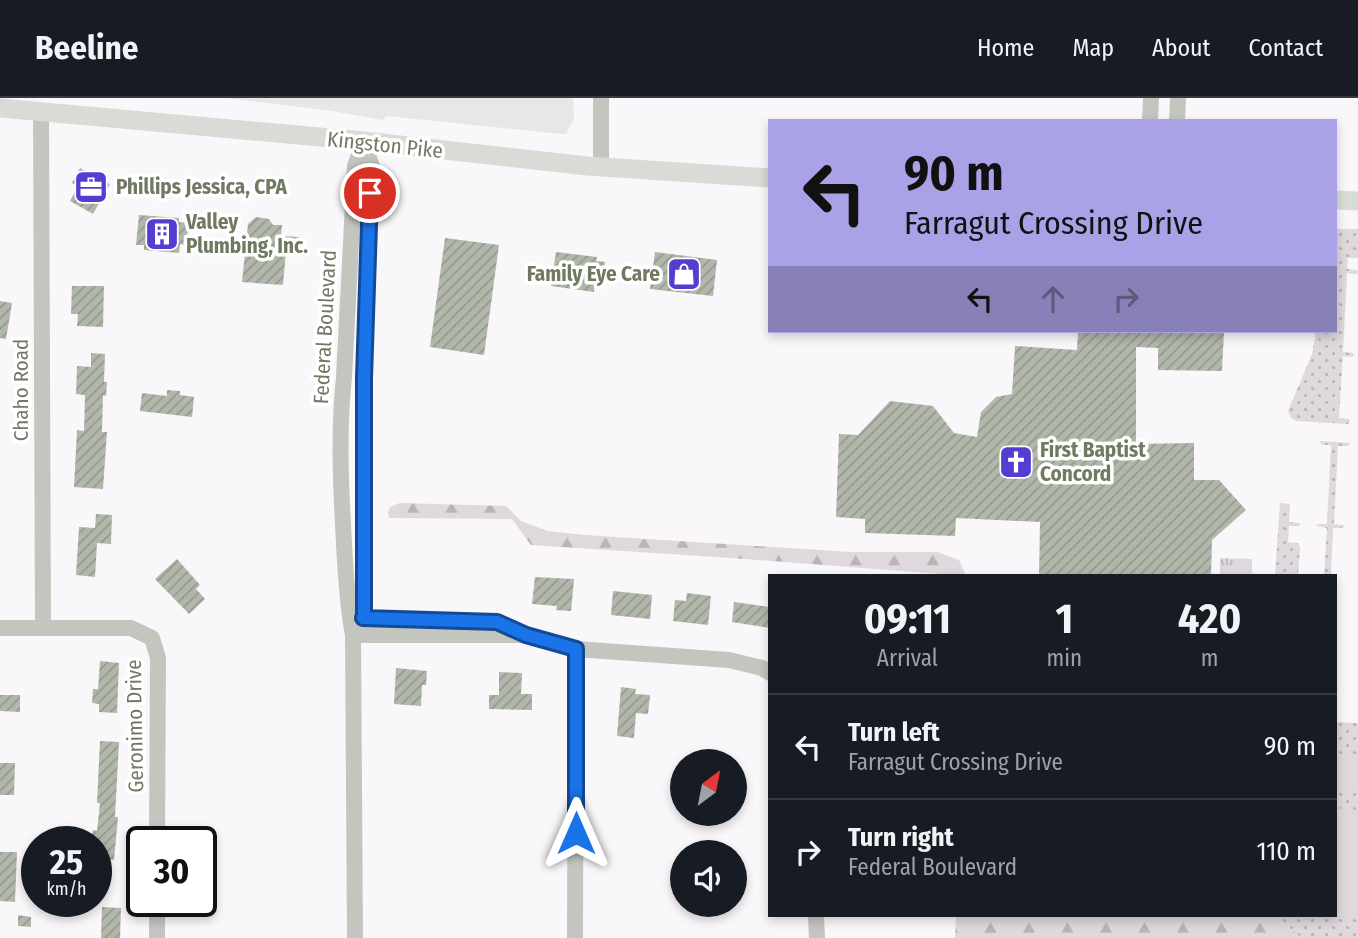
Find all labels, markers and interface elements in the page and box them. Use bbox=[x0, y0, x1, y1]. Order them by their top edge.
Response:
text: Beeline bbox=[35, 28, 139, 68]
text: Home bbox=[977, 34, 1034, 62]
text: Map bbox=[1072, 34, 1114, 62]
text: About bbox=[1152, 34, 1210, 62]
text: Contact bbox=[1248, 34, 1323, 62]
street label: Kingston Pike bbox=[326, 126, 444, 164]
text: 90 m bbox=[904, 144, 1004, 203]
icon: left bbox=[789, 147, 880, 238]
pin bbox=[340, 163, 400, 223]
office icon: Phillips Jessica, CPA bbox=[72, 168, 110, 206]
place label: Phillips Jessica, CPA bbox=[116, 174, 287, 200]
icon: arrive bbox=[351, 174, 389, 212]
text: Farragut Crossing Drive bbox=[904, 204, 1203, 242]
place label: Valley Plumbing, Inc. bbox=[185, 209, 308, 259]
building icon: Valley Plumbing, Inc. bbox=[143, 215, 181, 253]
street label: Federal Boulevard bbox=[308, 249, 342, 405]
shop icon: Family Eye Care bbox=[665, 255, 703, 293]
place label: Family Eye Care bbox=[527, 261, 660, 287]
icon: left bbox=[961, 280, 999, 318]
icon: ahead bbox=[1034, 280, 1072, 318]
icon: right bbox=[1107, 280, 1145, 318]
street label: Chaho Road bbox=[8, 339, 34, 441]
place label: First Baptist Concord bbox=[1040, 437, 1146, 487]
church icon: First Baptist Concord bbox=[997, 443, 1035, 481]
text: 09:11 bbox=[864, 594, 951, 644]
text: 1 bbox=[1055, 594, 1073, 644]
text: 420 bbox=[1178, 594, 1241, 644]
text: Arrival bbox=[877, 644, 938, 672]
text: min bbox=[1047, 644, 1082, 672]
text: m bbox=[1201, 644, 1218, 672]
street label: Geronimo Drive bbox=[121, 659, 149, 793]
text: Turn left bbox=[848, 717, 940, 748]
icon: left bbox=[789, 728, 827, 766]
text: 90 m bbox=[1264, 731, 1316, 762]
text: Farragut Crossing Drive bbox=[848, 748, 1063, 776]
north arrow bbox=[670, 749, 747, 826]
map controls bbox=[670, 749, 747, 917]
position arrow bbox=[539, 796, 613, 870]
text: Turn right bbox=[848, 822, 954, 853]
speed limit sign: 30 bbox=[126, 826, 217, 917]
icon: right bbox=[789, 833, 827, 871]
text: 110 m bbox=[1256, 836, 1316, 867]
button: sound bbox=[670, 840, 747, 917]
text: 25 bbox=[50, 841, 83, 883]
text: Federal Boulevard bbox=[848, 853, 1017, 881]
text: km/h bbox=[46, 878, 87, 900]

